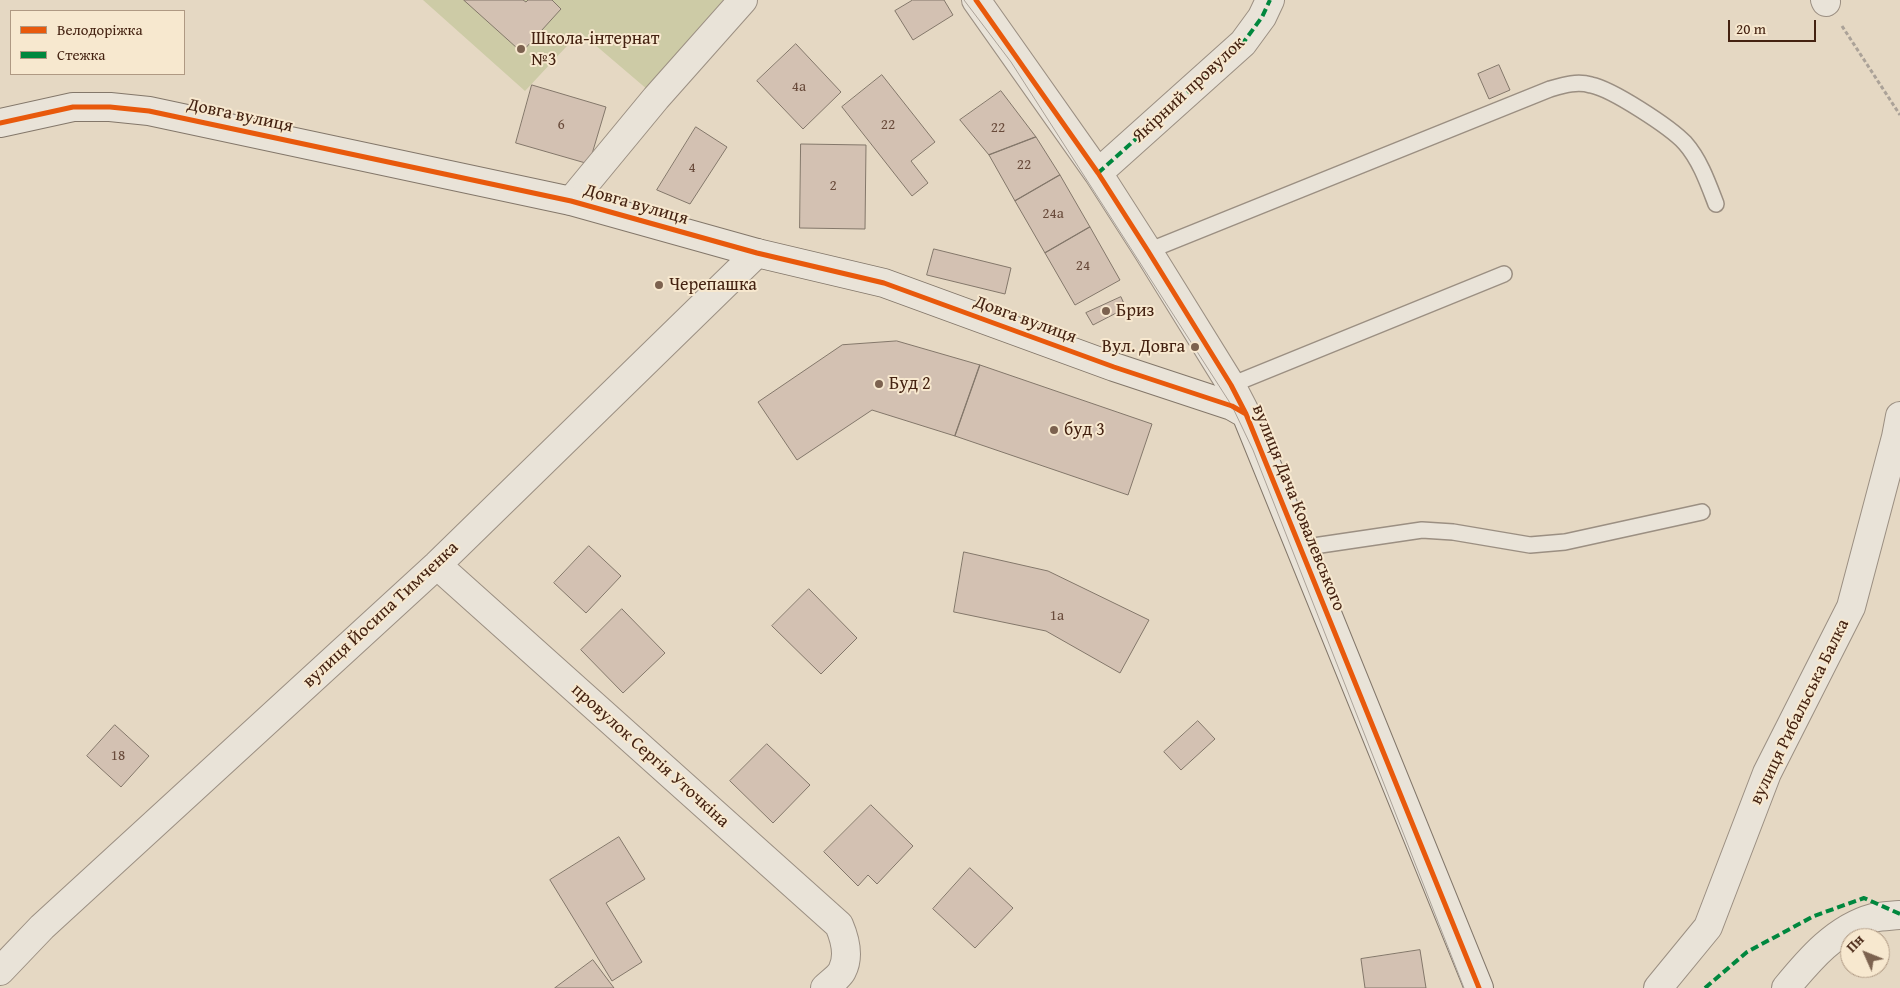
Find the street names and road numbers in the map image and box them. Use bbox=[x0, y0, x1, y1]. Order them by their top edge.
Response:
street label: Якірний провулок bbox=[1128, 32, 1250, 148]
street label: Довга вулиця bbox=[185, 94, 295, 138]
street label: Довга вулиця bbox=[581, 180, 691, 230]
street label: Довга вулиця bbox=[971, 291, 1079, 349]
street label: вулиця Дача Ковалевського bbox=[1247, 402, 1349, 614]
street label: вулиця Йосипа Тимченка bbox=[299, 537, 463, 693]
street label: вулиця Рибальська Балка bbox=[1746, 616, 1854, 808]
street label: провулок Сергія Уточкіна bbox=[567, 679, 733, 833]

